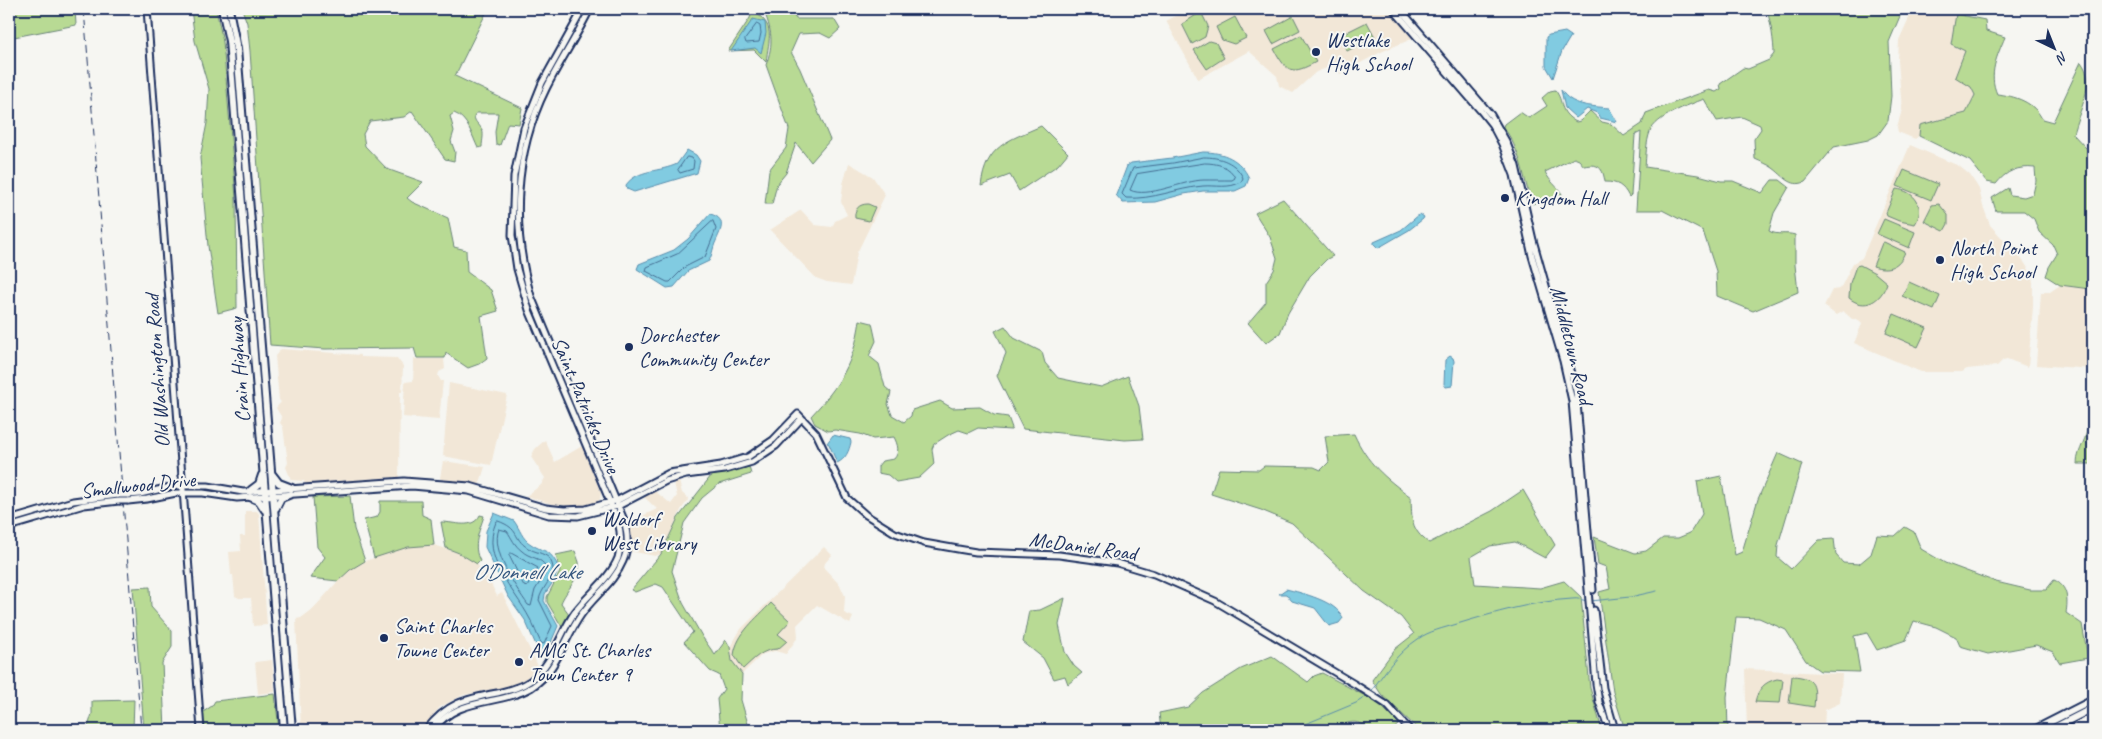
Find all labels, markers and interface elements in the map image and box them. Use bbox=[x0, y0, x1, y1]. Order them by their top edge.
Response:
north arrow bbox=[2030, 22, 2080, 72]
place label: Westlake High School bbox=[1326, 27, 1414, 77]
marker: Westlake High School bbox=[1310, 46, 1322, 58]
text: N bbox=[2052, 48, 2071, 68]
place label: Kingdom Hall bbox=[1515, 185, 1610, 211]
marker: Kingdom Hall bbox=[1499, 192, 1511, 204]
place label: North Point High School bbox=[1950, 235, 2038, 285]
marker: North Point High School bbox=[1934, 254, 1946, 266]
street label: Middletown Road bbox=[1545, 283, 1600, 411]
street label: Old Washington Road bbox=[138, 291, 175, 449]
street label: Crain Highway bbox=[222, 315, 256, 423]
place label: Dorchester Community Center bbox=[639, 322, 770, 372]
street label: Saint Patricks Drive bbox=[546, 333, 627, 478]
marker: Dorchester Community Center bbox=[623, 341, 635, 353]
street label: Smallwood Drive bbox=[80, 466, 198, 504]
place label: Waldorf West Library bbox=[602, 506, 698, 556]
marker: Waldorf West Library bbox=[586, 525, 598, 537]
street label: McDaniel Road bbox=[1028, 526, 1142, 567]
water label: O'Donnell Lake bbox=[473, 558, 585, 586]
place label: Saint Charles Towne Center bbox=[394, 613, 494, 663]
marker: Saint Charles Towne Center bbox=[378, 632, 390, 644]
place label: AMC St. Charles Town Center 9 bbox=[529, 637, 652, 687]
marker: AMC St. Charles Town Center 9 bbox=[513, 656, 525, 668]

